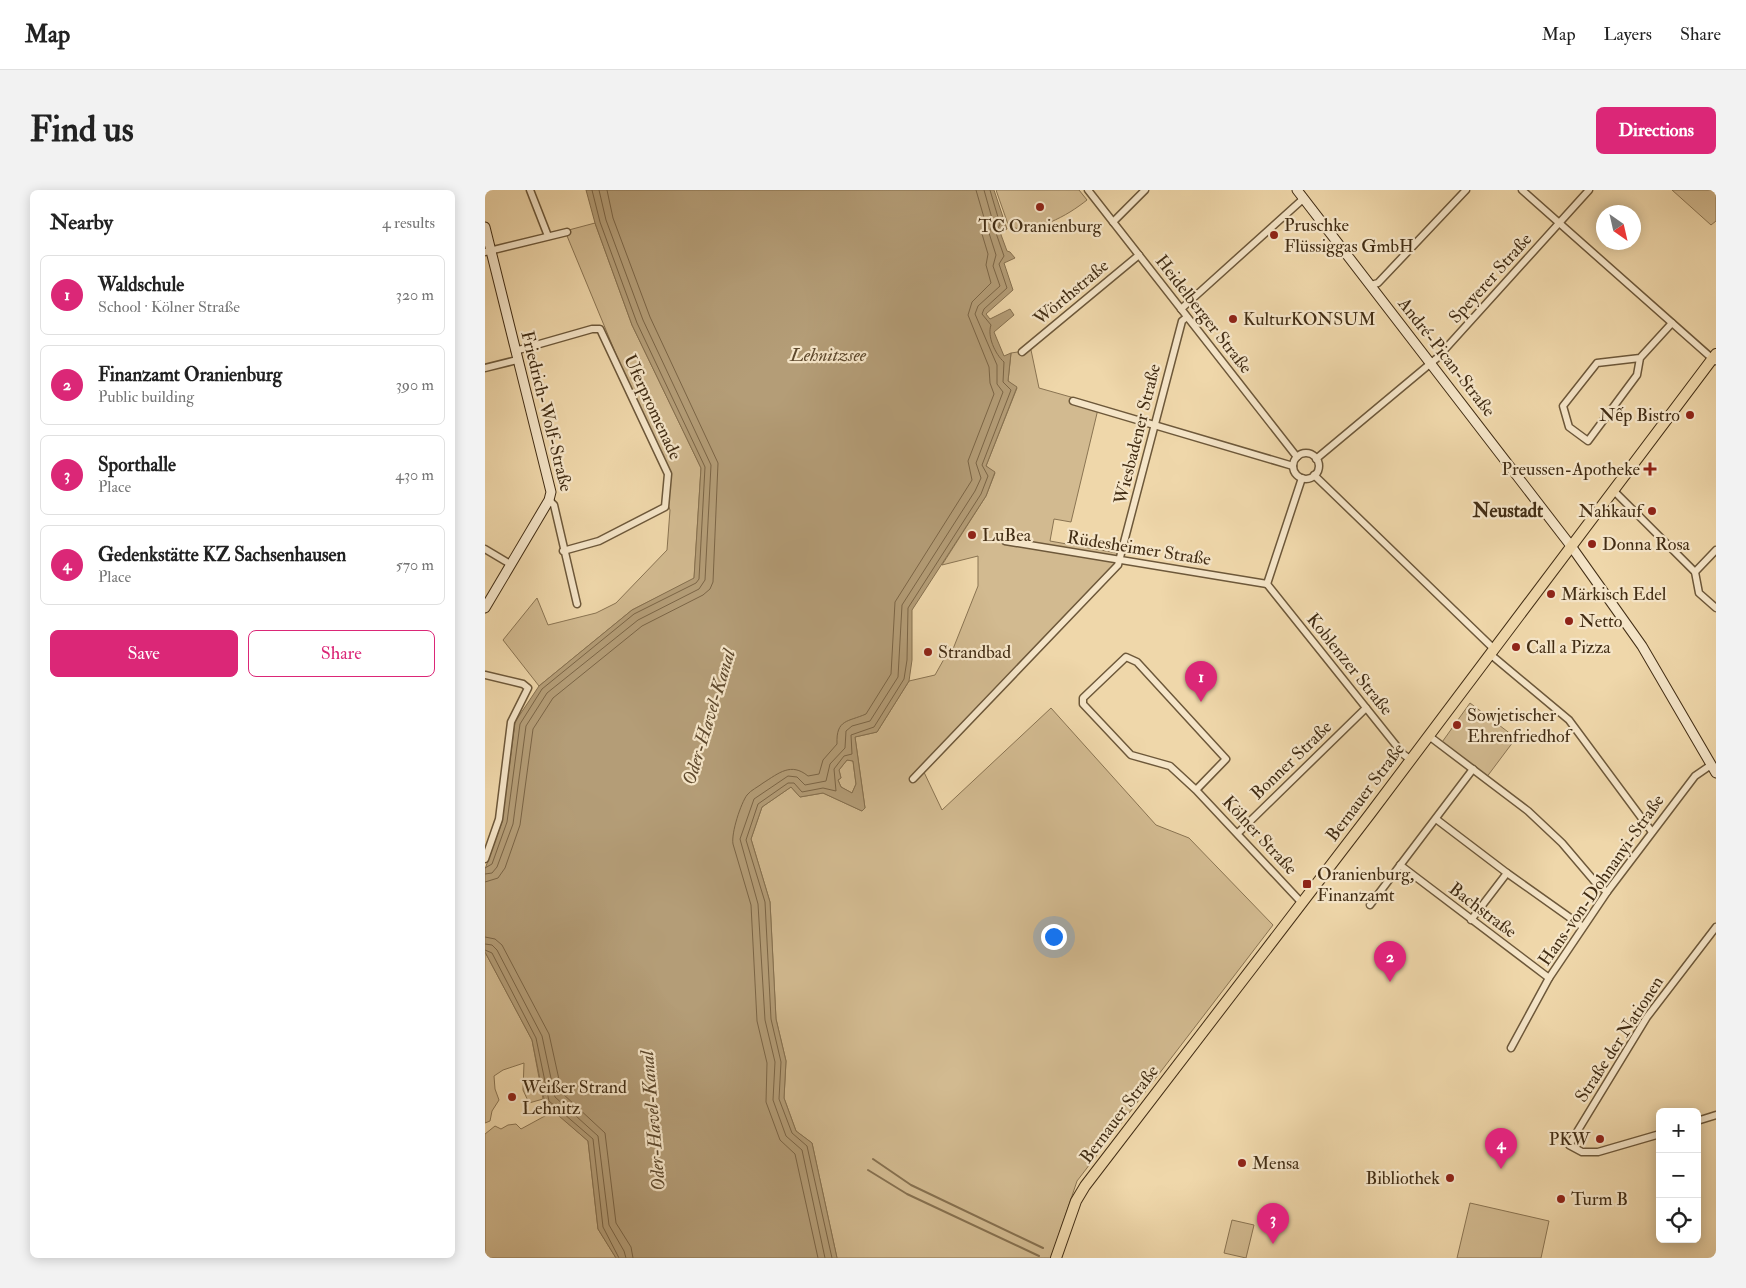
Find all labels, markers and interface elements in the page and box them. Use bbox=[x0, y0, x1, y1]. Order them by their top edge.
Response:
text: Map bbox=[25, 19, 70, 50]
text: Map bbox=[1542, 23, 1576, 46]
text: Layers bbox=[1604, 23, 1652, 46]
text: Share bbox=[1680, 23, 1721, 46]
button: Directions bbox=[1596, 107, 1716, 154]
text: Find us bbox=[30, 108, 134, 152]
marker: TC Oranienburg bbox=[1034, 201, 1046, 213]
north arrow bbox=[1596, 205, 1641, 250]
text: Nearby bbox=[50, 209, 113, 236]
text: 4 results bbox=[382, 213, 435, 233]
place label: Pruschke Flüssiggas GmbH bbox=[1284, 214, 1414, 258]
place label: TC Oranienburg bbox=[978, 215, 1103, 238]
street label: Speyerer Straße bbox=[1444, 228, 1537, 328]
marker: Pruschke Flüssiggas GmbH bbox=[1268, 229, 1280, 241]
street label: Heidelberger Straße bbox=[1150, 250, 1258, 379]
street label: Wörthstraße bbox=[1028, 254, 1114, 331]
text: Waldschule bbox=[98, 273, 184, 297]
text: 1 bbox=[64, 285, 70, 305]
text: 320 m bbox=[396, 285, 434, 305]
street label: André-Pican-Straße bbox=[1392, 292, 1501, 422]
text: School · Kölner Straße bbox=[98, 297, 240, 317]
place label: KulturKONSUM bbox=[1243, 308, 1376, 331]
marker: KulturKONSUM bbox=[1227, 313, 1239, 325]
street label: Friedrich-Wolf-Straße bbox=[515, 328, 578, 494]
water label: Lehnitzsee bbox=[789, 343, 867, 367]
street label: Uferpromenade bbox=[618, 351, 687, 464]
street label: Wiesbadener Straße bbox=[1109, 361, 1166, 508]
text: Finanzamt Oranienburg bbox=[98, 363, 282, 387]
text: 2 bbox=[63, 375, 71, 395]
text: 390 m bbox=[396, 375, 434, 395]
text: Public building bbox=[98, 387, 194, 407]
place label: Nếp Bistro bbox=[1599, 404, 1680, 427]
marker: Nếp Bistro bbox=[1684, 409, 1696, 421]
text: Sporthalle bbox=[98, 453, 176, 477]
place label: Preussen-Apotheke bbox=[1502, 458, 1640, 481]
marker: Preussen-Apotheke bbox=[1644, 463, 1656, 475]
text: 3 bbox=[64, 465, 70, 485]
text: 430 m bbox=[395, 465, 434, 485]
text: Place bbox=[98, 477, 131, 497]
district label: Neustadt bbox=[1472, 499, 1544, 523]
place label: Nahkauf bbox=[1578, 500, 1645, 523]
marker: Nahkauf bbox=[1646, 505, 1658, 517]
place label: LuBea bbox=[982, 524, 1032, 547]
street label: Rüdesheimer Straße bbox=[1065, 526, 1213, 571]
marker: LuBea bbox=[966, 529, 978, 541]
place label: Donna Rosa bbox=[1602, 533, 1691, 556]
marker: Donna Rosa bbox=[1586, 538, 1598, 550]
text: Gedenkstätte KZ Sachsenhausen bbox=[98, 543, 346, 567]
text: 4 bbox=[63, 555, 71, 575]
text: 570 m bbox=[396, 555, 434, 575]
text: Place bbox=[98, 567, 131, 587]
place label: Märkisch Edel bbox=[1561, 583, 1667, 606]
marker: Märkisch Edel bbox=[1545, 588, 1557, 600]
street label: Koblenzer Straße bbox=[1301, 609, 1398, 720]
place label: Netto bbox=[1579, 610, 1623, 633]
marker: Netto bbox=[1563, 615, 1575, 627]
button: Save bbox=[50, 630, 238, 677]
button: Share bbox=[248, 630, 435, 677]
place label: Call a Pizza bbox=[1526, 636, 1611, 659]
place label: Strandbad bbox=[938, 641, 1011, 664]
marker: Call a Pizza bbox=[1510, 641, 1522, 653]
water label: Oder-Havel-Kanal bbox=[677, 645, 741, 788]
marker: Strandbad bbox=[922, 646, 934, 658]
pin: 1 bbox=[1185, 661, 1217, 702]
place label: Sowjetischer Ehrenfriedhof bbox=[1467, 704, 1574, 748]
street label: Bonner Straße bbox=[1246, 716, 1337, 805]
marker: Sowjetischer Ehrenfriedhof bbox=[1451, 719, 1463, 731]
street label: Bernauer Straße bbox=[1321, 738, 1410, 846]
street label: Hans-von-Dohnanyi-Straße bbox=[1533, 790, 1670, 971]
street label: Kölner Straße bbox=[1217, 791, 1302, 880]
place label: Oranienburg, Finanzamt bbox=[1317, 863, 1414, 907]
street label: Bachstraße bbox=[1444, 877, 1522, 944]
marker: Oranienburg, Finanzamt bbox=[1301, 878, 1313, 890]
your location bbox=[1041, 924, 1067, 950]
pin: 2 bbox=[1374, 941, 1406, 982]
street label: Straße der Nationen bbox=[1570, 972, 1669, 1107]
water label: Oder-Havel-Kanal bbox=[635, 1048, 671, 1192]
street label: Bernauer Straße bbox=[1075, 1060, 1164, 1168]
place label: Weißer Strand Lehnitz bbox=[521, 1076, 627, 1120]
marker: Weißer Strand Lehnitz bbox=[506, 1091, 518, 1103]
map controls bbox=[1656, 1108, 1701, 1243]
button: + bbox=[1656, 1108, 1701, 1153]
pin: 4 bbox=[1485, 1128, 1517, 1169]
place label: PKW bbox=[1549, 1128, 1591, 1151]
marker: PKW bbox=[1594, 1133, 1606, 1145]
place label: Mensa bbox=[1252, 1152, 1300, 1175]
button: − bbox=[1656, 1153, 1701, 1198]
marker: Mensa bbox=[1236, 1157, 1248, 1169]
place label: Bibliothek bbox=[1365, 1167, 1440, 1190]
marker: Bibliothek bbox=[1444, 1172, 1456, 1184]
place label: Turm B bbox=[1571, 1188, 1628, 1211]
marker: Turm B bbox=[1555, 1193, 1567, 1205]
button: locate bbox=[1656, 1198, 1701, 1243]
pin: 3 bbox=[1257, 1203, 1289, 1244]

